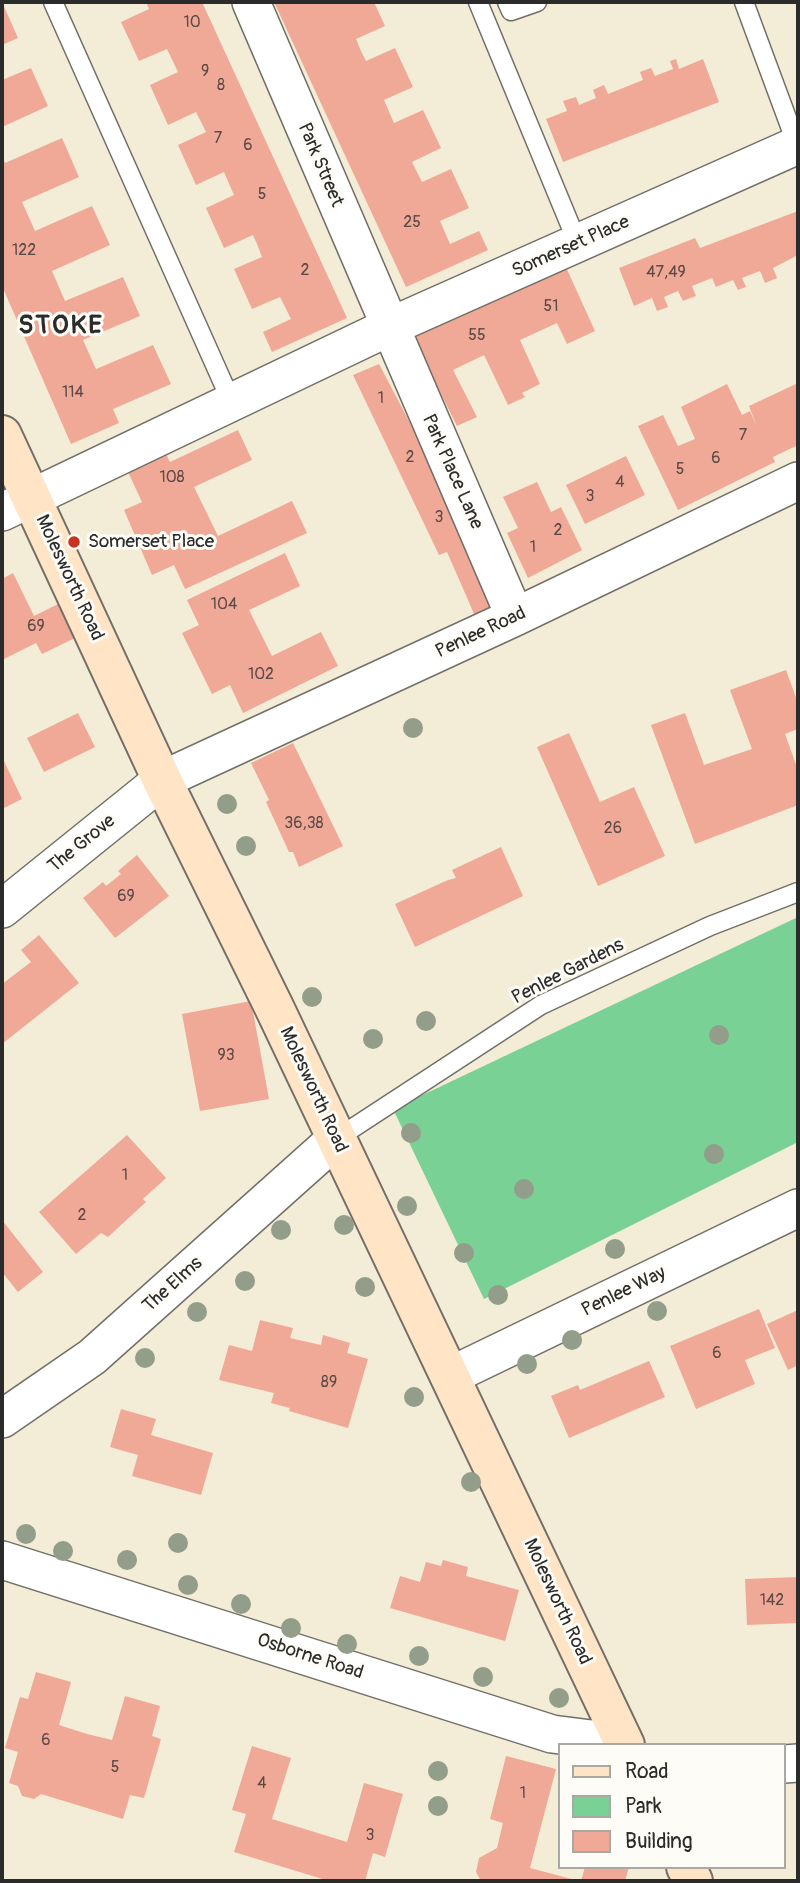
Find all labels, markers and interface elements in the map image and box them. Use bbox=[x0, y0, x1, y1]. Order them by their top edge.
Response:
house number: 10 bbox=[183, 13, 201, 33]
house number: 9 bbox=[201, 62, 209, 82]
house number: 8 bbox=[217, 76, 225, 96]
street label: Park Street bbox=[292, 120, 348, 210]
house number: 7 bbox=[214, 129, 222, 149]
house number: 6 bbox=[243, 136, 253, 156]
house number: 5 bbox=[258, 185, 266, 205]
street label: Somerset Place bbox=[509, 211, 633, 283]
house number: 25 bbox=[403, 213, 421, 233]
house number: 122 bbox=[12, 241, 36, 261]
house number: 2 bbox=[301, 261, 309, 281]
house number: 47,49 bbox=[646, 263, 686, 283]
house number: 51 bbox=[544, 297, 558, 317]
district label: STOKE bbox=[19, 310, 103, 342]
house number: 55 bbox=[468, 326, 486, 346]
house number: 114 bbox=[62, 383, 84, 403]
house number: 1 bbox=[378, 389, 384, 409]
street label: Park Place Lane bbox=[416, 411, 488, 533]
house number: 7 bbox=[739, 426, 747, 446]
house number: 2 bbox=[406, 448, 414, 468]
house number: 6 bbox=[711, 449, 721, 469]
house number: 5 bbox=[676, 460, 684, 480]
house number: 108 bbox=[159, 468, 185, 488]
house number: 4 bbox=[615, 473, 625, 493]
house number: 3 bbox=[586, 487, 594, 507]
house number: 3 bbox=[435, 508, 443, 528]
street label: Molesworth Road bbox=[30, 512, 108, 644]
house number: 2 bbox=[554, 521, 562, 541]
place label: Somerset Place bbox=[88, 531, 214, 553]
marker: Somerset Place bbox=[66, 534, 82, 550]
house number: 1 bbox=[530, 538, 536, 558]
house number: 104 bbox=[211, 595, 237, 615]
street label: Penlee Road bbox=[432, 602, 530, 664]
house number: 69 bbox=[27, 617, 45, 637]
house number: 102 bbox=[248, 665, 274, 685]
street label: The Grove bbox=[44, 810, 120, 878]
house number: 36,38 bbox=[284, 814, 324, 834]
house number: 26 bbox=[604, 819, 622, 839]
house number: 69 bbox=[117, 887, 135, 907]
street label: Penlee Gardens bbox=[508, 934, 628, 1010]
street label: Molesworth Road bbox=[274, 1024, 352, 1156]
house number: 93 bbox=[217, 1046, 235, 1066]
house number: 1 bbox=[122, 1166, 128, 1186]
house number: 2 bbox=[78, 1206, 86, 1226]
street label: The Elms bbox=[138, 1252, 208, 1318]
street label: Penlee Way bbox=[578, 1262, 670, 1322]
house number: 6 bbox=[712, 1344, 722, 1364]
house number: 89 bbox=[321, 1373, 337, 1393]
street label: Molesworth Road bbox=[518, 1536, 596, 1668]
house number: 142 bbox=[760, 1591, 784, 1611]
street label: Osborne Road bbox=[254, 1629, 366, 1685]
house number: 6 bbox=[41, 1731, 51, 1751]
legend bbox=[558, 1743, 786, 1869]
house number: 5 bbox=[111, 1758, 119, 1778]
text: Road bbox=[625, 1758, 669, 1785]
house number: 4 bbox=[257, 1774, 267, 1794]
house number: 1 bbox=[520, 1784, 526, 1804]
text: Park bbox=[625, 1793, 662, 1820]
house number: 3 bbox=[366, 1826, 374, 1846]
text: Building bbox=[625, 1828, 692, 1855]

